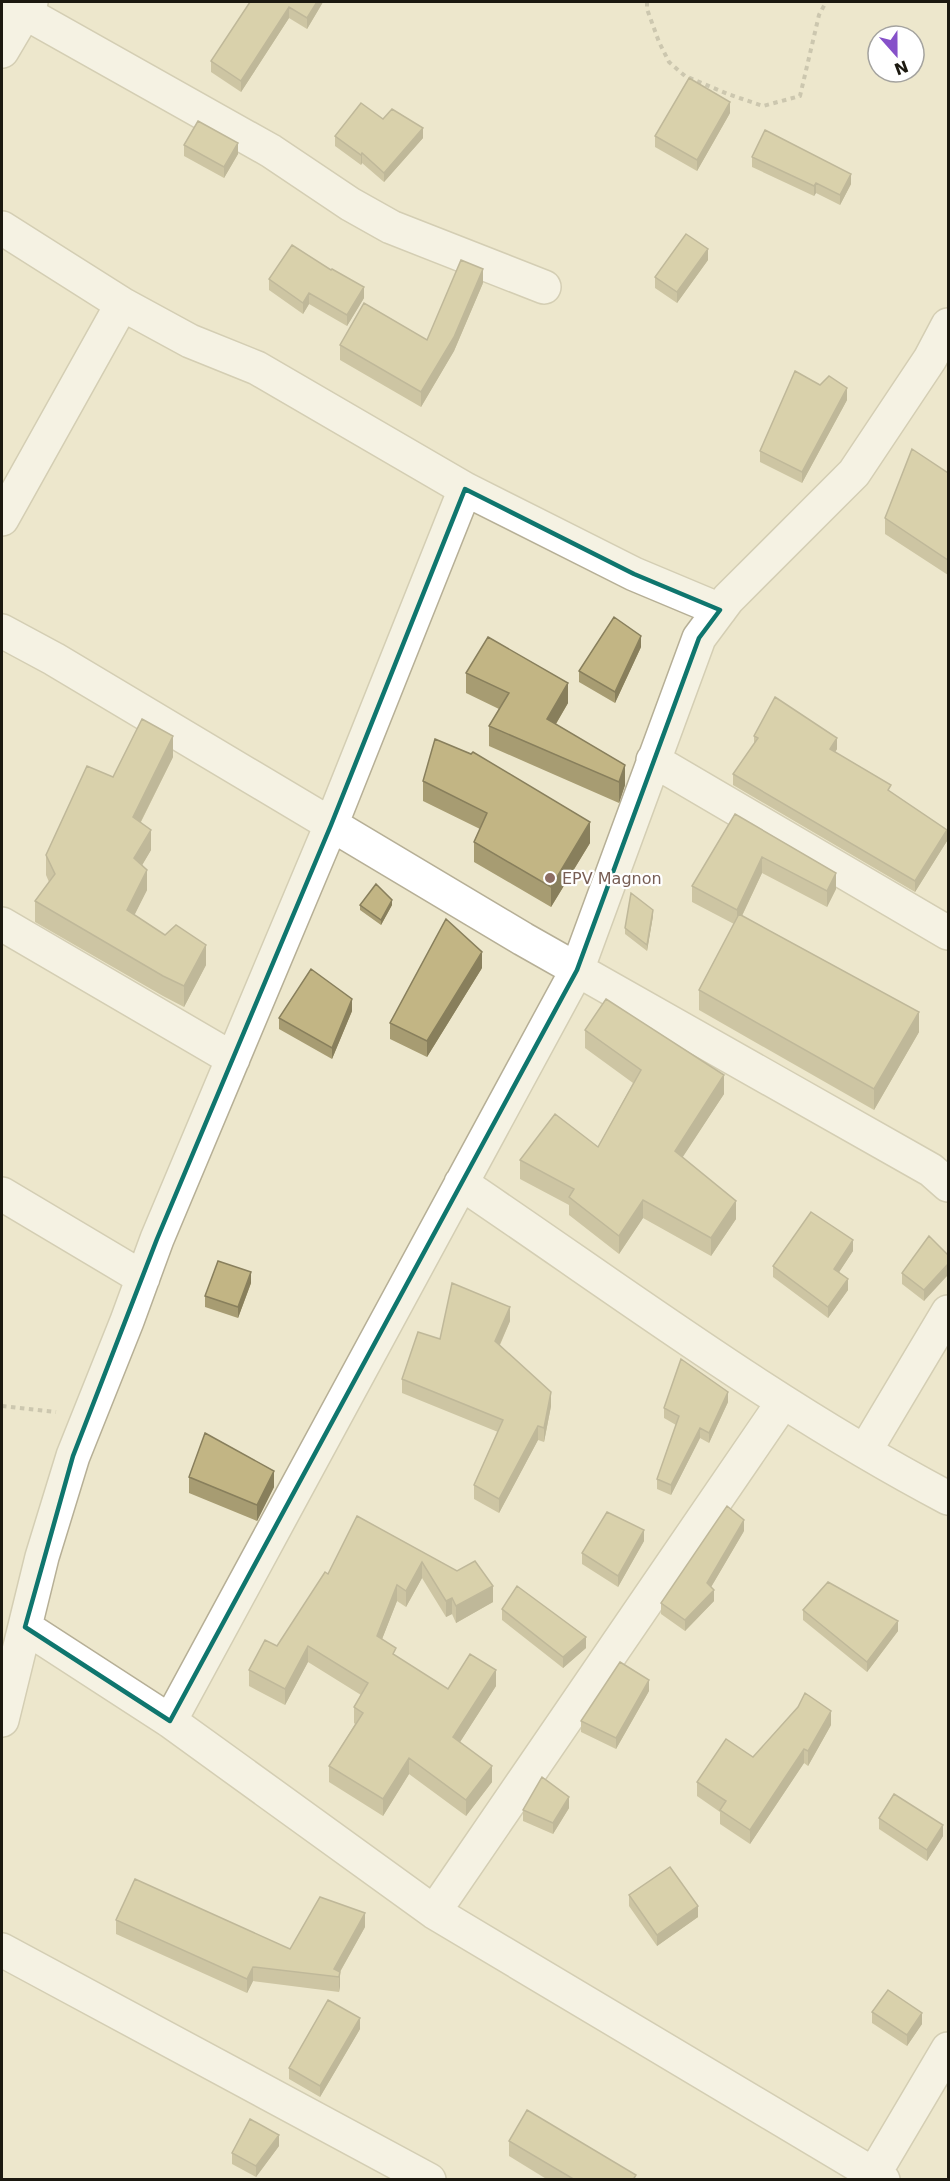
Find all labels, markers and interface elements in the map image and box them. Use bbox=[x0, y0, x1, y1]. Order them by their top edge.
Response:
north arrow bbox=[866, 24, 926, 84]
text: N bbox=[892, 56, 911, 79]
place label: EPV Magnon bbox=[562, 869, 662, 888]
marker: EPV Magnon bbox=[543, 871, 557, 885]

